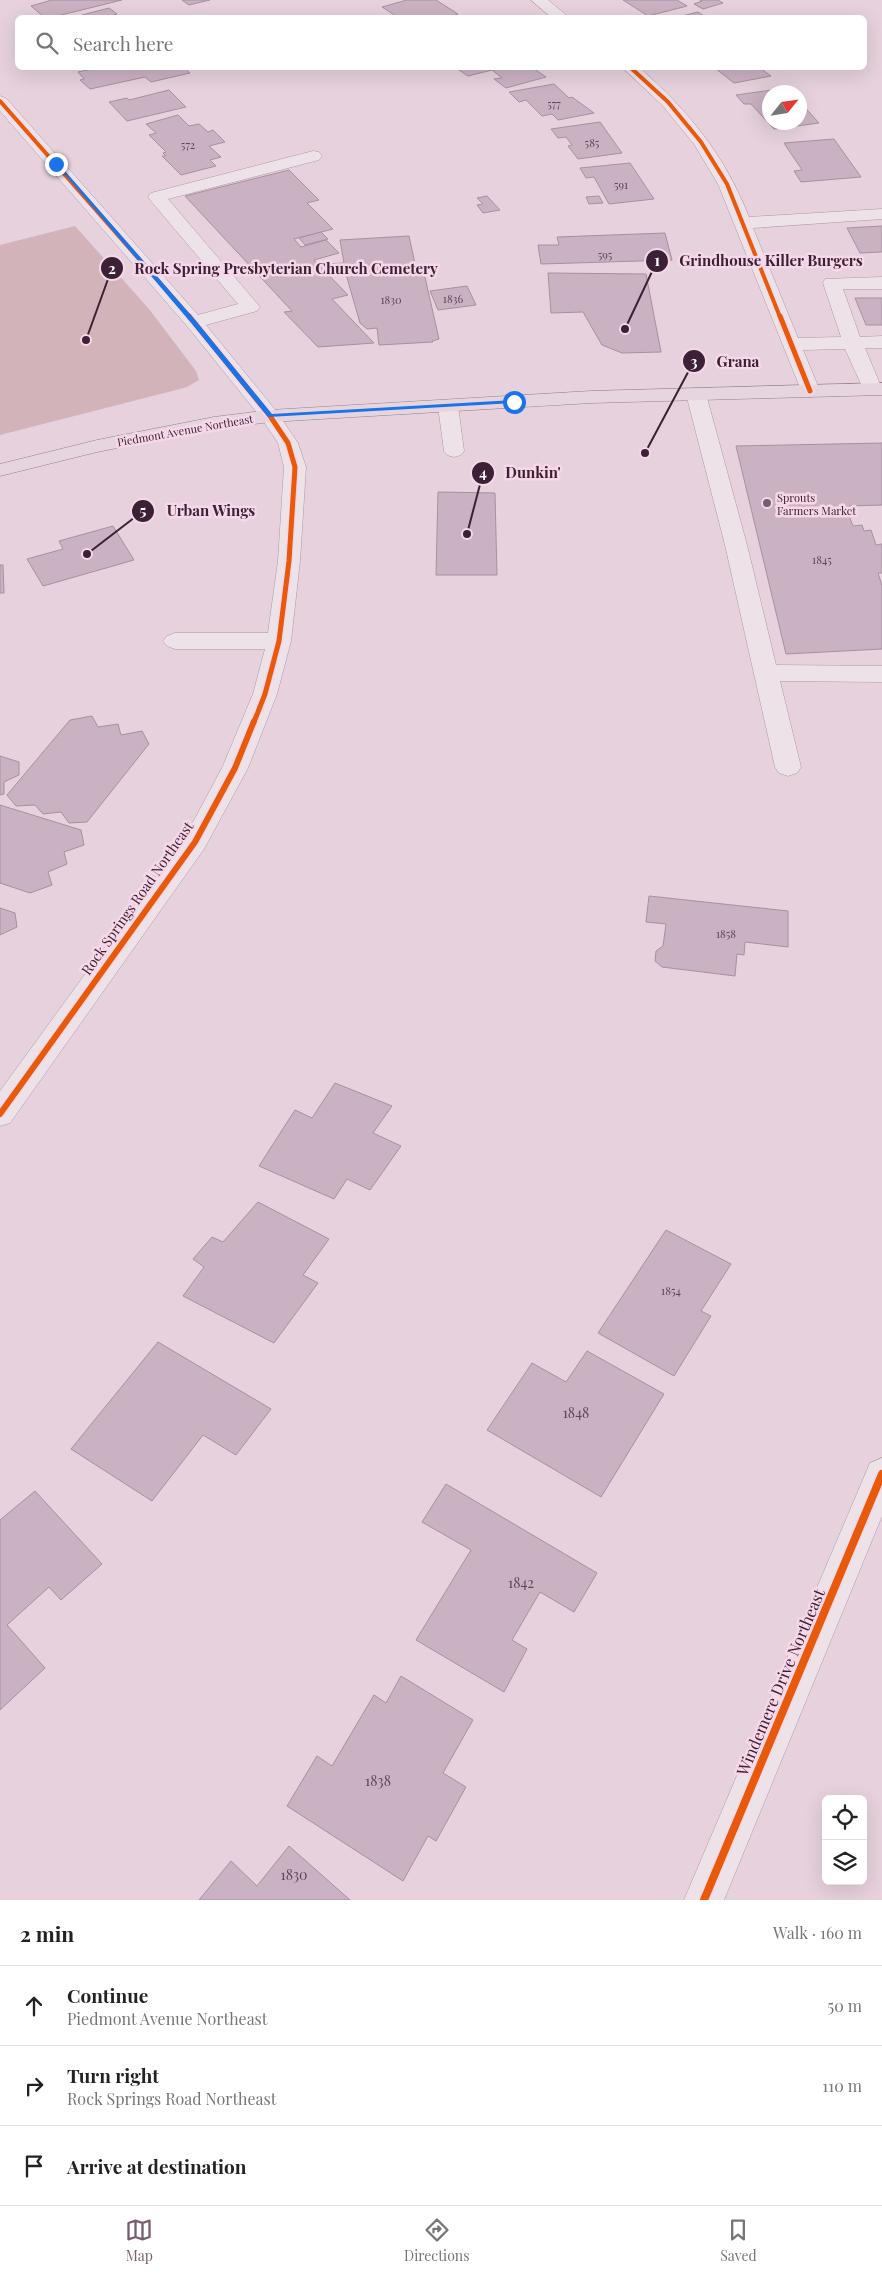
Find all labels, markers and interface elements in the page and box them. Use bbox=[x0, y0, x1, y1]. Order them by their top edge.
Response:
search box bbox=[15, 15, 867, 70]
icon: search bbox=[33, 29, 61, 57]
text: Search here bbox=[73, 30, 173, 56]
north arrow bbox=[762, 85, 807, 130]
house number: 577 bbox=[547, 96, 561, 111]
house number: 585 bbox=[585, 135, 600, 150]
house number: 572 bbox=[181, 137, 195, 152]
route end bbox=[45, 153, 68, 176]
house number: 591 bbox=[614, 177, 628, 192]
callout: Grindhouse Killer Burgers bbox=[645, 246, 873, 276]
house number: 595 bbox=[598, 247, 613, 262]
text: 1 bbox=[654, 250, 660, 270]
text: Grindhouse Killer Burgers bbox=[679, 250, 863, 270]
callout: Rock Spring Presbyterian Church Cemetery bbox=[100, 253, 448, 283]
text: 2 bbox=[108, 258, 116, 278]
text: Rock Spring Presbyterian Church Cemetery bbox=[134, 258, 438, 278]
house number: 1836 bbox=[443, 291, 463, 306]
house number: 1830 bbox=[380, 292, 402, 307]
callout: Grana bbox=[681, 346, 769, 376]
text: 3 bbox=[690, 351, 698, 371]
text: Grana bbox=[717, 351, 760, 371]
route start bbox=[503, 391, 526, 414]
street label: Piedmont Avenue Northeast bbox=[116, 411, 254, 449]
callout: Dunkin' bbox=[471, 458, 571, 488]
text: 4 bbox=[479, 462, 487, 482]
text: Dunkin' bbox=[505, 462, 561, 482]
place label: Sprouts Farmers Market bbox=[777, 490, 856, 518]
callout: Urban Wings bbox=[131, 496, 265, 526]
marker: Sprouts Farmers Market bbox=[761, 497, 773, 509]
text: 5 bbox=[140, 500, 147, 520]
text: Urban Wings bbox=[167, 500, 255, 520]
house number: 1845 bbox=[812, 552, 832, 567]
street label: Rock Springs Road Northeast bbox=[77, 817, 198, 978]
house number: 1858 bbox=[716, 926, 736, 941]
house number: 1854 bbox=[661, 1283, 681, 1298]
house number: 1848 bbox=[563, 1403, 589, 1422]
house number: 1842 bbox=[508, 1573, 534, 1592]
street label: Windemere Drive Northeast bbox=[731, 1585, 829, 1779]
house number: 1838 bbox=[365, 1771, 391, 1790]
map controls bbox=[822, 1795, 867, 1885]
button: locate bbox=[822, 1795, 867, 1840]
button: layers bbox=[822, 1840, 867, 1885]
house number: 1830 bbox=[280, 1865, 308, 1884]
text: 2 min bbox=[20, 1919, 74, 1947]
text: Walk · 160 m bbox=[773, 1922, 862, 1943]
text: Continue bbox=[67, 1982, 148, 2008]
icon: ahead bbox=[20, 1992, 48, 2020]
text: 50 m bbox=[828, 1995, 862, 2016]
text: Piedmont Avenue Northeast bbox=[67, 2008, 267, 2029]
text: Turn right bbox=[67, 2062, 159, 2088]
icon: right bbox=[20, 2072, 48, 2100]
text: 110 m bbox=[822, 2075, 862, 2096]
text: Rock Springs Road Northeast bbox=[67, 2088, 276, 2109]
icon: arrive bbox=[20, 2152, 48, 2180]
text: Arrive at destination bbox=[67, 2153, 247, 2179]
tab: Map bbox=[125, 2216, 153, 2265]
tab: Directions bbox=[404, 2216, 470, 2265]
tab: Saved bbox=[720, 2216, 757, 2265]

